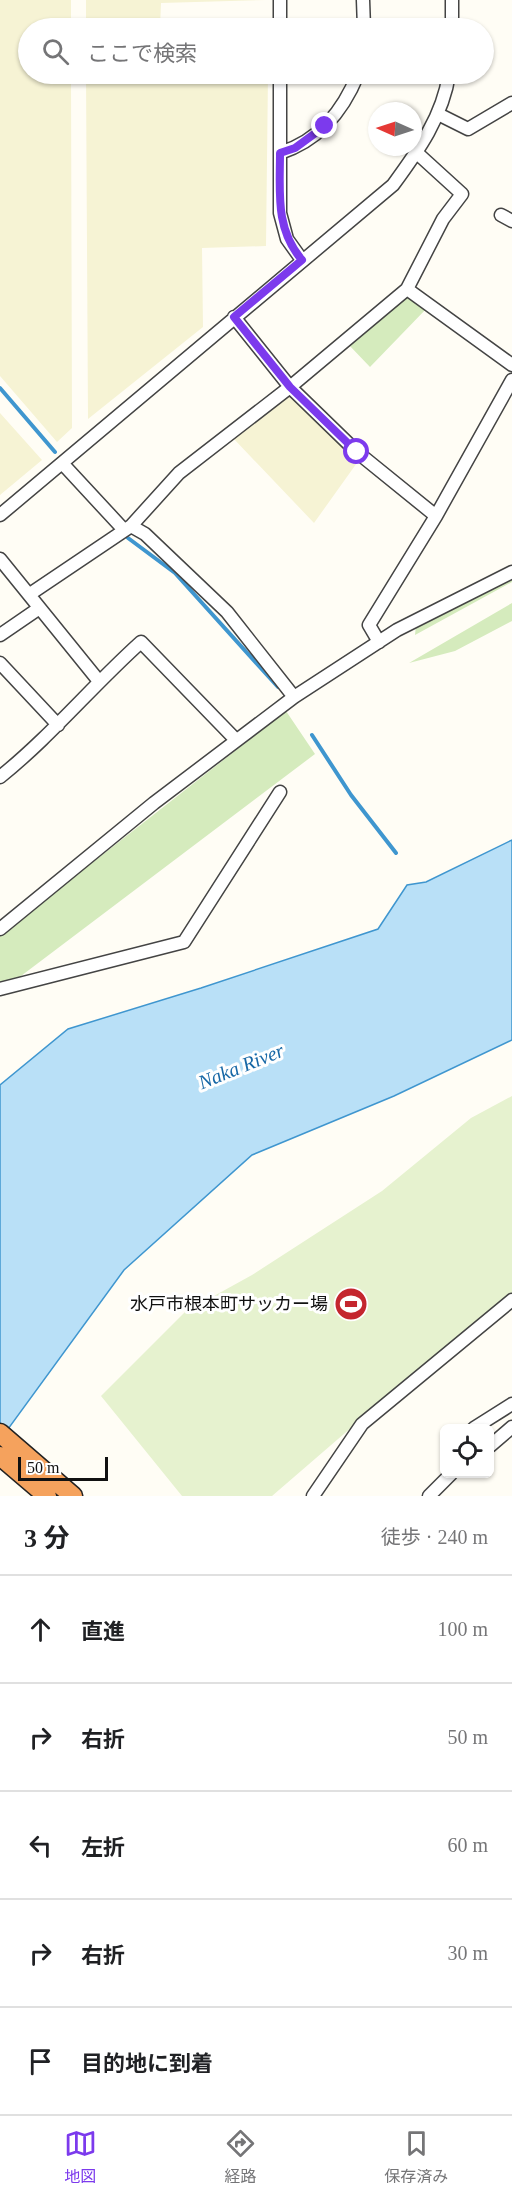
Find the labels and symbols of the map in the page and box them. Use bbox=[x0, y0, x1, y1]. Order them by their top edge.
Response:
north arrow bbox=[368, 102, 422, 156]
route end bbox=[311, 112, 337, 138]
route start bbox=[343, 438, 369, 464]
water label: Naka River bbox=[194, 1039, 287, 1094]
sports icon: 水戸市根本町サッカー場 bbox=[333, 1286, 369, 1322]
place label: 水戸市根本町サッカー場 bbox=[130, 1294, 328, 1314]
scale bar bbox=[18, 1454, 108, 1482]

